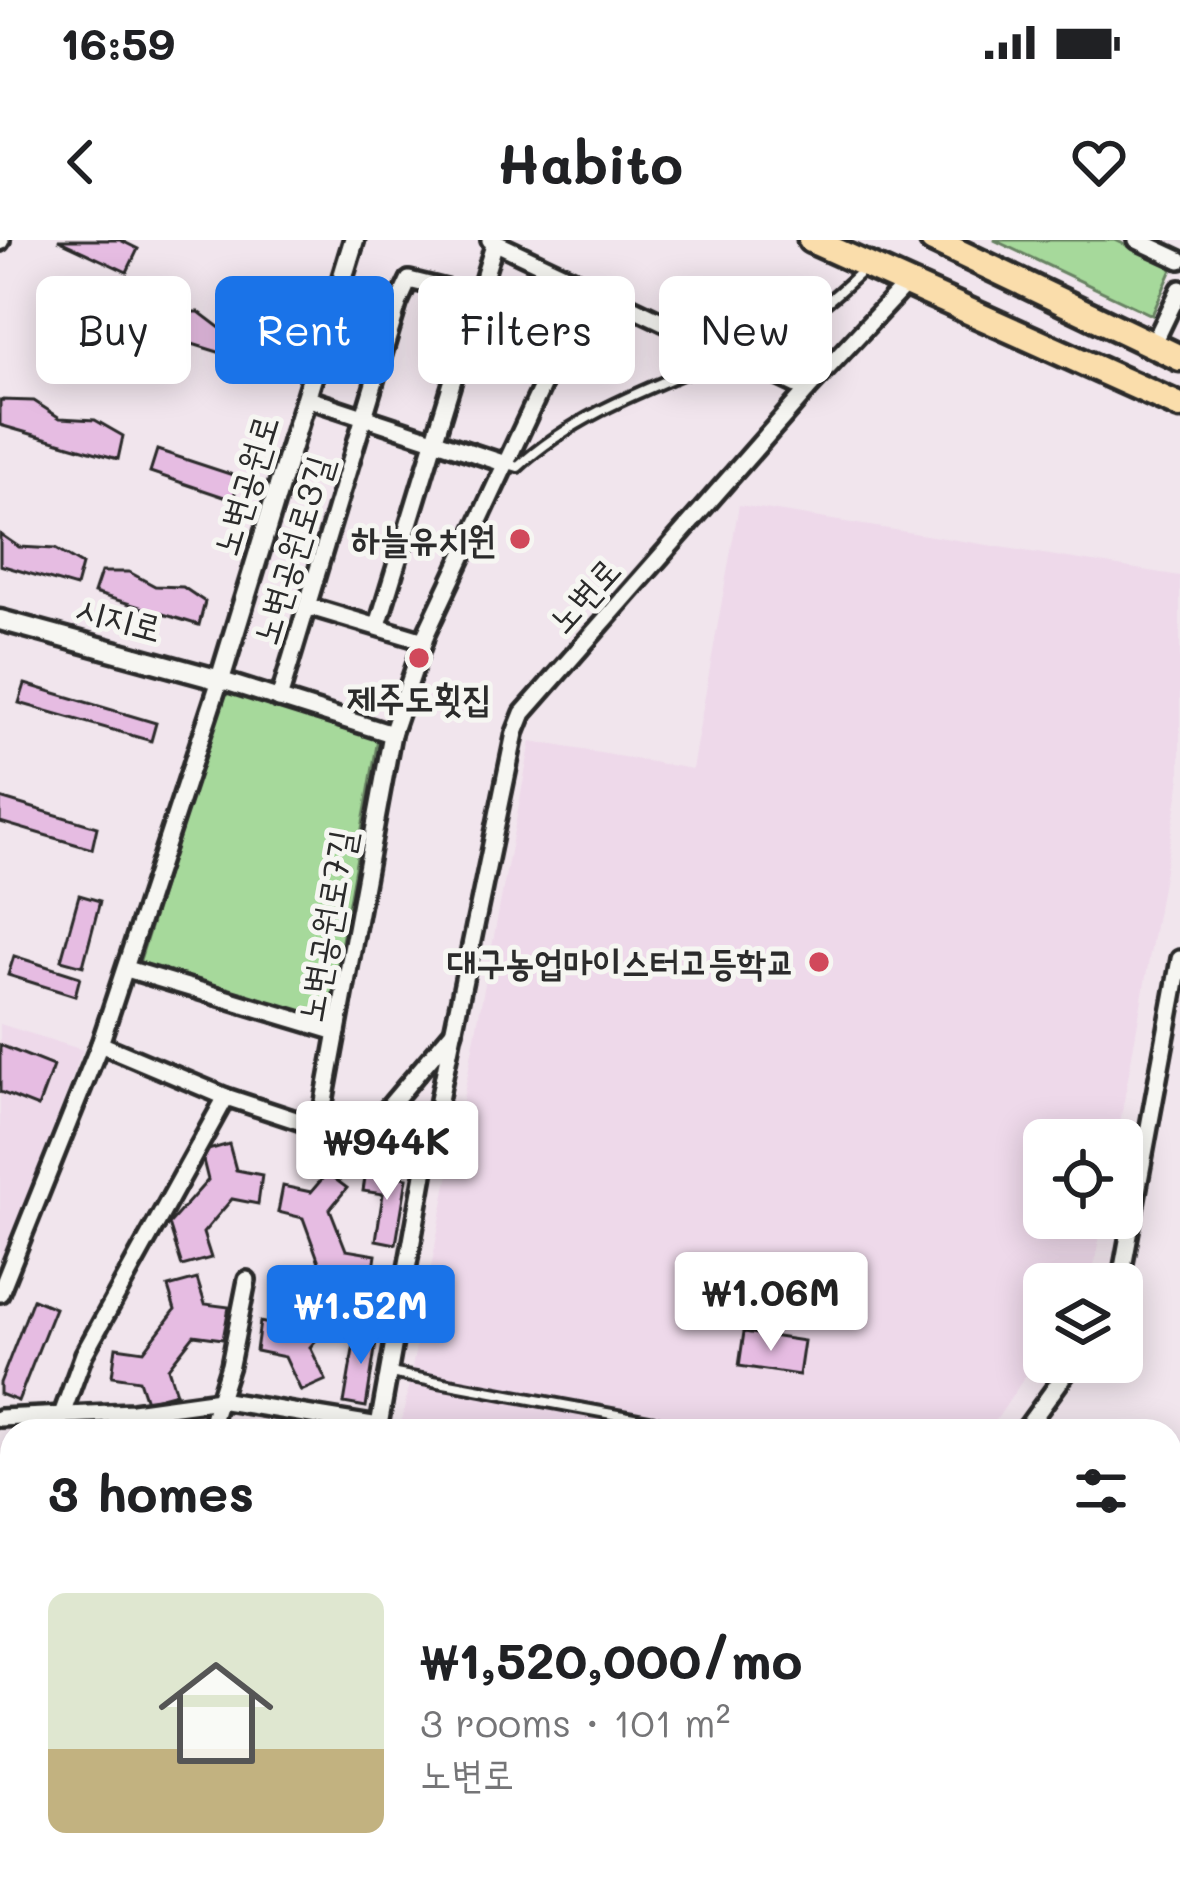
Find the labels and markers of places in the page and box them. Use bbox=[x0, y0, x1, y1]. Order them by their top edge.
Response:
place label: 하늘유치원 bbox=[351, 514, 496, 561]
marker: 하늘유치원 bbox=[507, 526, 533, 552]
marker: 제주도횟집 bbox=[406, 645, 432, 671]
place label: 제주도횟집 bbox=[347, 673, 491, 720]
place label: 대구농업마이스터고등학교 bbox=[447, 937, 795, 984]
marker: 대구농업마이스터고등학교 bbox=[806, 949, 832, 975]
pin: ₩944K bbox=[303, 1101, 471, 1203]
pin: ₩1.06M bbox=[673, 1252, 869, 1354]
pin: ₩1.52M bbox=[263, 1265, 459, 1367]

